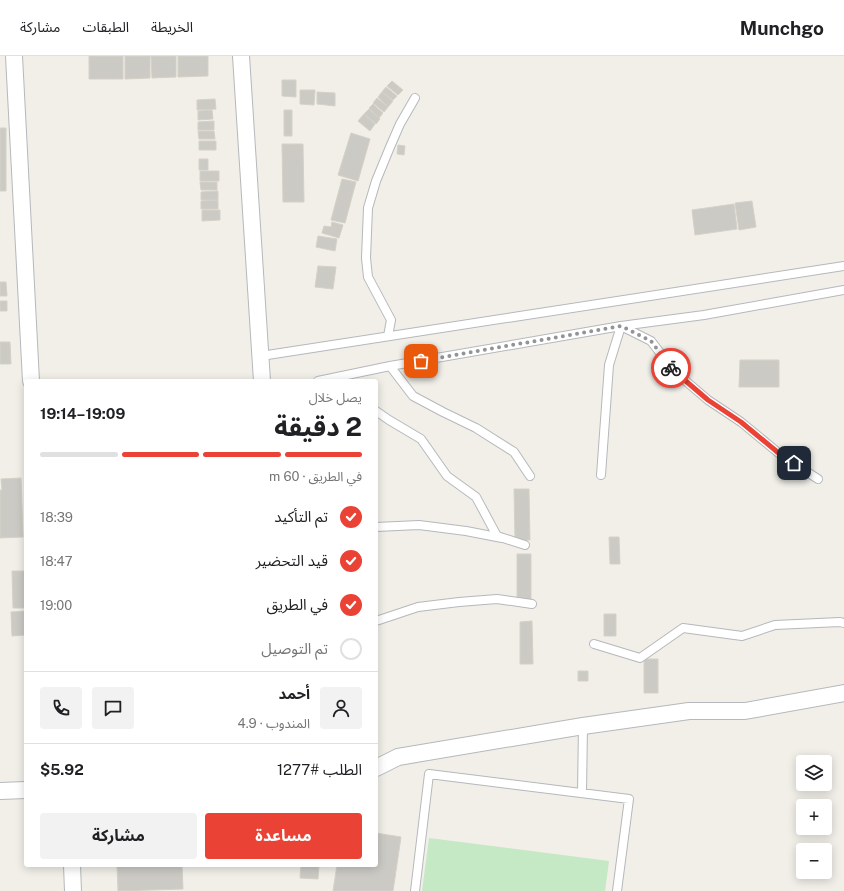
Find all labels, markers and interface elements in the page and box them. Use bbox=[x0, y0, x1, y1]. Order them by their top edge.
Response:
text: Munchgo bbox=[740, 17, 824, 39]
text: مشاركة bbox=[20, 19, 60, 35]
text: الطبقات bbox=[82, 19, 129, 35]
text: الخريطة bbox=[151, 19, 193, 35]
pin bbox=[404, 344, 438, 378]
courier bbox=[651, 348, 691, 388]
icon: bag bbox=[410, 350, 432, 372]
icon: bike bbox=[660, 357, 682, 379]
text: يصل خلال bbox=[309, 390, 362, 405]
text: 19:09–19:14 bbox=[40, 405, 125, 422]
text: 2 دقيقة bbox=[274, 411, 362, 442]
pin bbox=[777, 446, 811, 480]
icon: home bbox=[783, 452, 805, 474]
text: في الطريق · 60 m bbox=[269, 469, 362, 484]
icon: check bbox=[340, 506, 362, 528]
text: تم التأكيد bbox=[274, 508, 328, 525]
text: 18:39 bbox=[40, 510, 73, 525]
icon: check bbox=[340, 550, 362, 572]
text: قيد التحضير bbox=[256, 552, 328, 569]
text: 18:47 bbox=[40, 554, 73, 569]
icon: check bbox=[340, 594, 362, 616]
text: في الطريق bbox=[266, 596, 328, 613]
text: 19:00 bbox=[40, 598, 72, 613]
text: تم التوصيل bbox=[261, 640, 328, 657]
text: أحمد bbox=[279, 685, 310, 702]
button: phone bbox=[40, 687, 82, 729]
button: chat bbox=[92, 687, 134, 729]
button: person bbox=[320, 687, 362, 729]
text: المندوب · 4.9 bbox=[237, 716, 310, 731]
map controls bbox=[796, 755, 832, 879]
button: layers bbox=[796, 755, 832, 791]
text: $5.92 bbox=[40, 761, 84, 778]
text: الطلب #1277 bbox=[277, 761, 362, 778]
button: + bbox=[796, 799, 832, 835]
button: مشاركة bbox=[40, 813, 197, 859]
button: مساعدة bbox=[205, 813, 362, 859]
button: − bbox=[796, 843, 832, 879]

